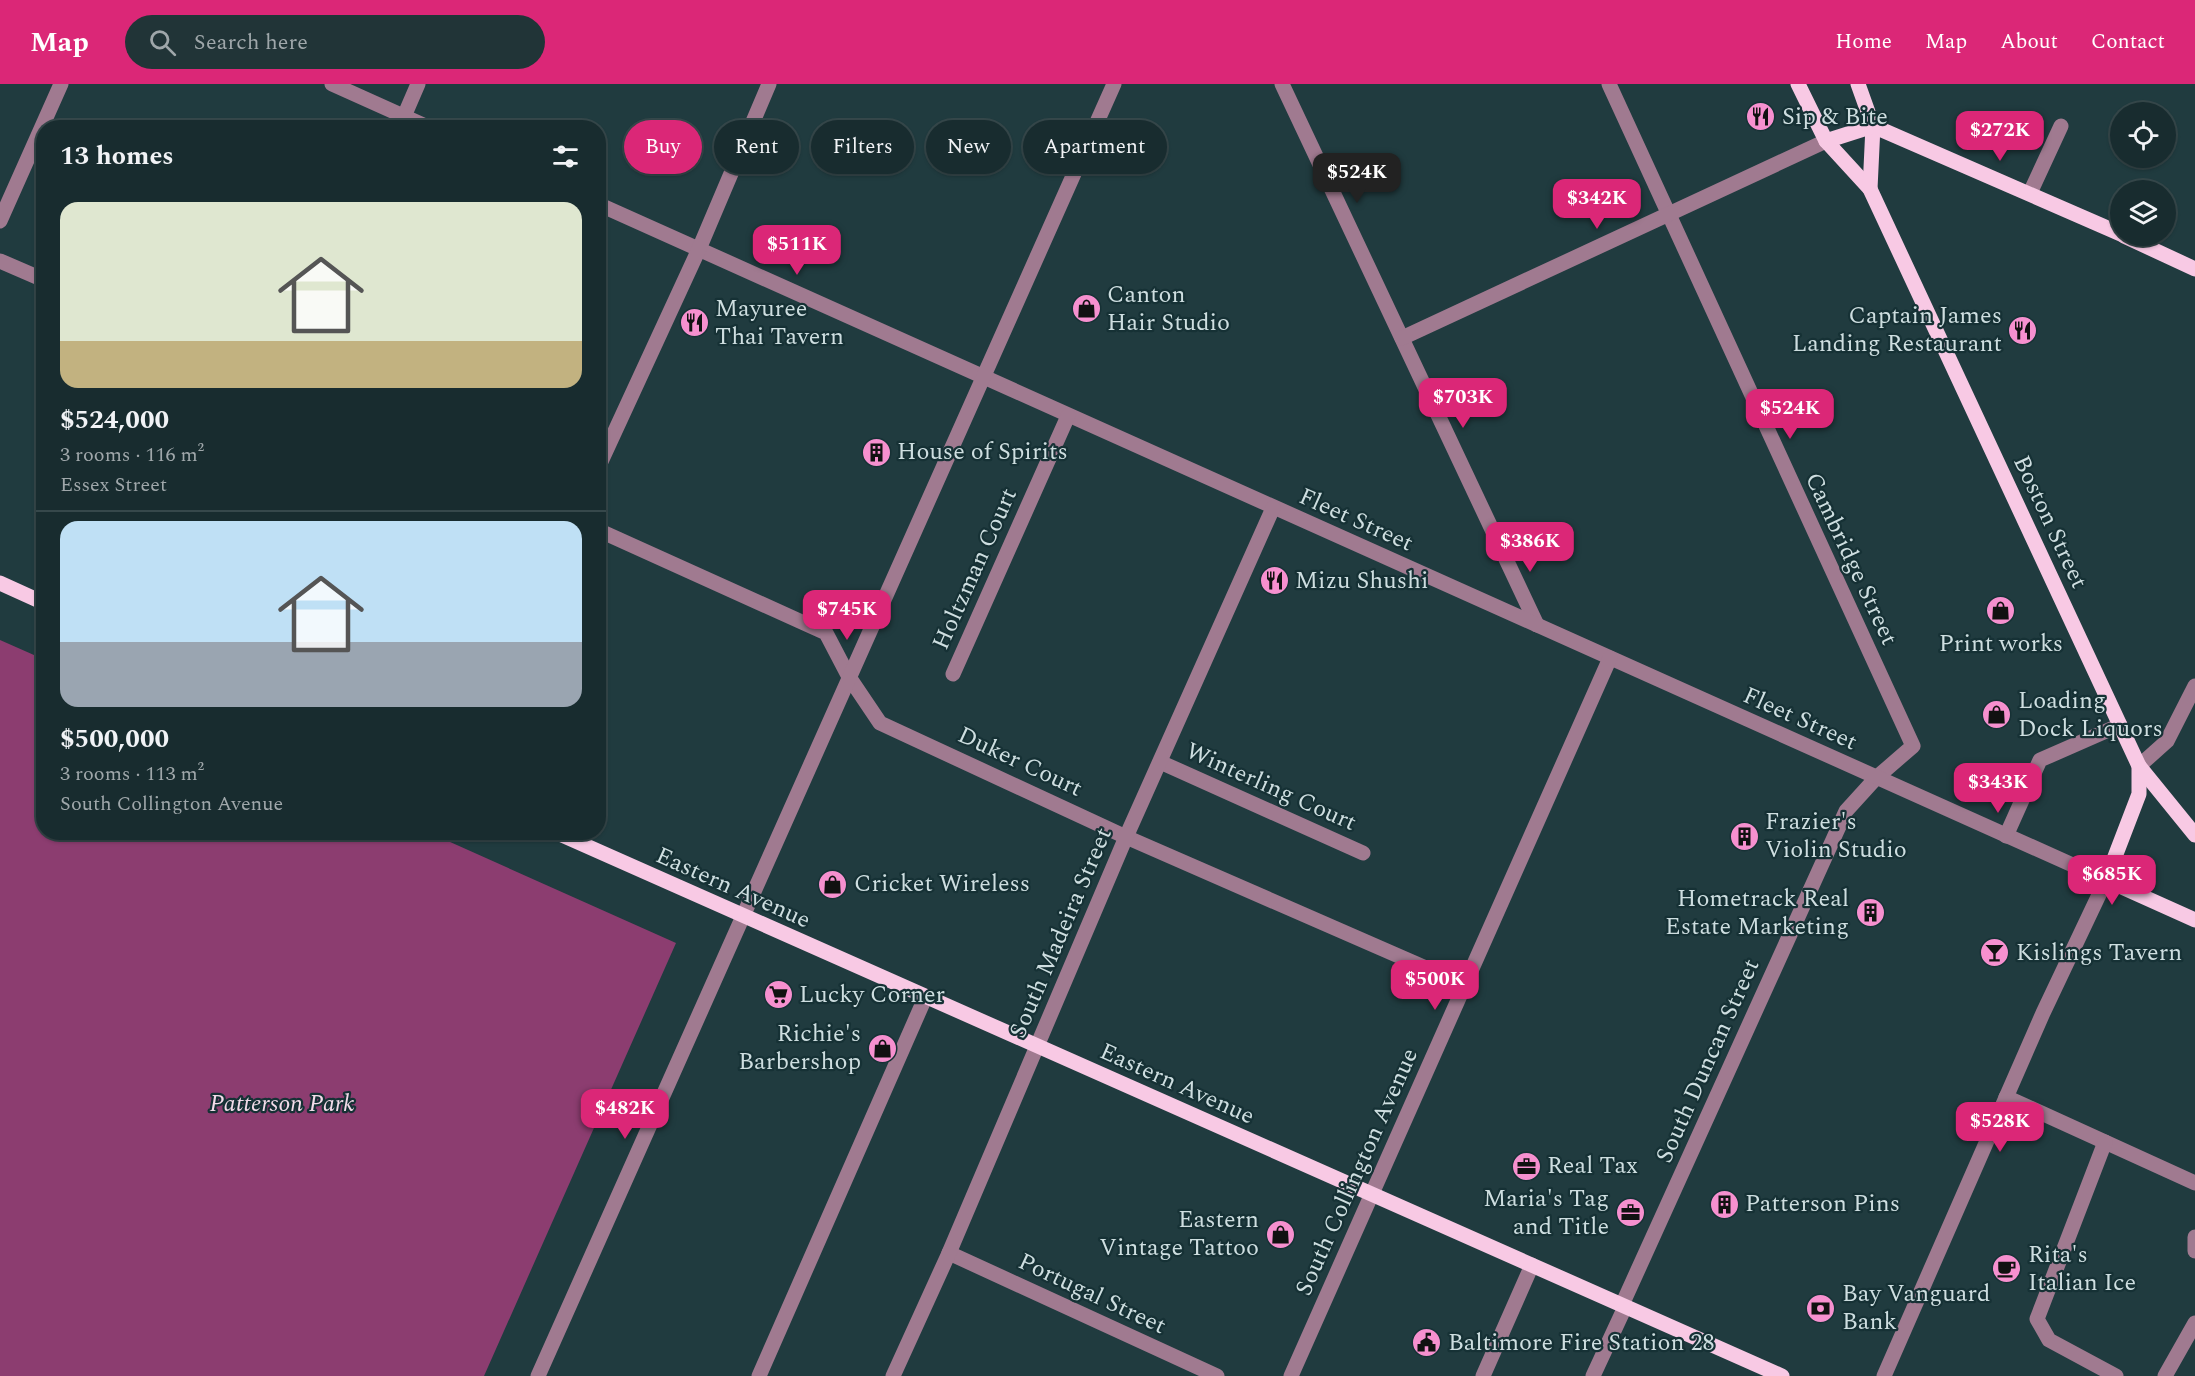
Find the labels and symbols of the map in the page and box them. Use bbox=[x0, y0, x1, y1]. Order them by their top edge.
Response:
place label: Sip & Bite bbox=[1782, 99, 1888, 135]
restaurant icon: Sip & Bite bbox=[1745, 101, 1777, 133]
pin: $272K bbox=[1958, 111, 2042, 162]
pin: $524K bbox=[1315, 153, 1399, 204]
pin: $342K bbox=[1555, 179, 1639, 230]
pin: $511K bbox=[755, 225, 839, 276]
place label: Canton Hair Studio bbox=[1107, 277, 1230, 341]
place label: Mayuree Thai Tavern bbox=[715, 291, 844, 355]
shop icon: Canton Hair Studio bbox=[1070, 293, 1102, 325]
place label: Captain James Landing Restaurant bbox=[1792, 298, 2002, 362]
restaurant icon: Mayuree Thai Tavern bbox=[678, 307, 710, 339]
restaurant icon: Captain James Landing Restaurant bbox=[2007, 314, 2039, 346]
pin: $703K bbox=[1421, 378, 1505, 429]
pin: $524K bbox=[1748, 389, 1832, 440]
place label: House of Spirits bbox=[897, 434, 1068, 470]
building icon: House of Spirits bbox=[860, 436, 892, 468]
street label: Boston Street bbox=[2003, 449, 2097, 595]
street label: Cambridge Street bbox=[1795, 467, 1907, 651]
street label: Fleet Street bbox=[1293, 479, 1419, 561]
street label: Holtzman Court bbox=[923, 482, 1027, 656]
pin: $386K bbox=[1488, 522, 1572, 573]
place label: Mizu Shushi bbox=[1295, 563, 1428, 599]
restaurant icon: Mizu Shushi bbox=[1258, 565, 1290, 597]
pin: $745K bbox=[805, 590, 889, 641]
shop icon: Print works bbox=[1985, 595, 2017, 627]
place label: Print works bbox=[1939, 626, 2063, 662]
street label: Fleet Street bbox=[1737, 678, 1863, 760]
place label: Loading Dock Liquors bbox=[2018, 683, 2163, 747]
shop icon: Loading Dock Liquors bbox=[1981, 699, 2013, 731]
street label: Duker Court bbox=[952, 717, 1088, 807]
street label: Winterling Court bbox=[1180, 733, 1362, 841]
pin: $343K bbox=[1956, 763, 2040, 814]
place label: Frazier's Violin Studio bbox=[1765, 804, 1907, 868]
building icon: Frazier's Violin Studio bbox=[1728, 820, 1760, 852]
street label: South Madeira Street bbox=[1000, 822, 1122, 1044]
street label: Eastern Avenue bbox=[650, 838, 816, 938]
pin: $685K bbox=[2070, 855, 2154, 906]
place label: Cricket Wireless bbox=[854, 866, 1030, 902]
shop icon: Cricket Wireless bbox=[817, 868, 849, 900]
place label: Hometrack Real Estate Marketing bbox=[1665, 881, 1849, 945]
building icon: Hometrack Real Estate Marketing bbox=[1854, 897, 1886, 929]
place label: Kislings Tavern bbox=[2016, 935, 2182, 971]
bar icon: Kislings Tavern bbox=[1979, 937, 2011, 969]
street label: South Duncan Street bbox=[1647, 953, 1769, 1169]
pin: $500K bbox=[1393, 960, 1477, 1011]
place label: Lucky Corner bbox=[799, 977, 945, 1013]
supermarket icon: Lucky Corner bbox=[762, 979, 794, 1011]
place label: Richie's Barbershop bbox=[738, 1016, 861, 1080]
shop icon: Richie's Barbershop bbox=[866, 1032, 898, 1064]
street label: Eastern Avenue bbox=[1094, 1034, 1260, 1134]
street label: South Collington Avenue bbox=[1286, 1042, 1428, 1302]
park label: Patterson Park bbox=[210, 1086, 354, 1122]
pin: $482K bbox=[583, 1089, 667, 1140]
pin: $528K bbox=[1958, 1102, 2042, 1153]
place label: Real Tax bbox=[1547, 1148, 1638, 1184]
office icon: Real Tax bbox=[1510, 1150, 1542, 1182]
place label: Maria's Tag and Title bbox=[1483, 1181, 1609, 1245]
place label: Patterson Pins bbox=[1745, 1186, 1900, 1222]
building icon: Patterson Pins bbox=[1708, 1188, 1740, 1220]
office icon: Maria's Tag and Title bbox=[1614, 1197, 1646, 1229]
place label: Eastern Vintage Tattoo bbox=[1099, 1202, 1259, 1266]
shop icon: Eastern Vintage Tattoo bbox=[1264, 1218, 1296, 1250]
place label: Rita's Italian Ice bbox=[2028, 1237, 2136, 1301]
street label: Portugal Street bbox=[1012, 1244, 1172, 1344]
cafe icon: Rita's Italian Ice bbox=[1991, 1253, 2023, 1285]
place label: Bay Vanguard Bank bbox=[1842, 1276, 1990, 1340]
bank icon: Bay Vanguard Bank bbox=[1805, 1292, 1837, 1324]
place label: Baltimore Fire Station 28 bbox=[1448, 1325, 1715, 1361]
public building icon: Baltimore Fire Station 28 bbox=[1411, 1327, 1443, 1359]

